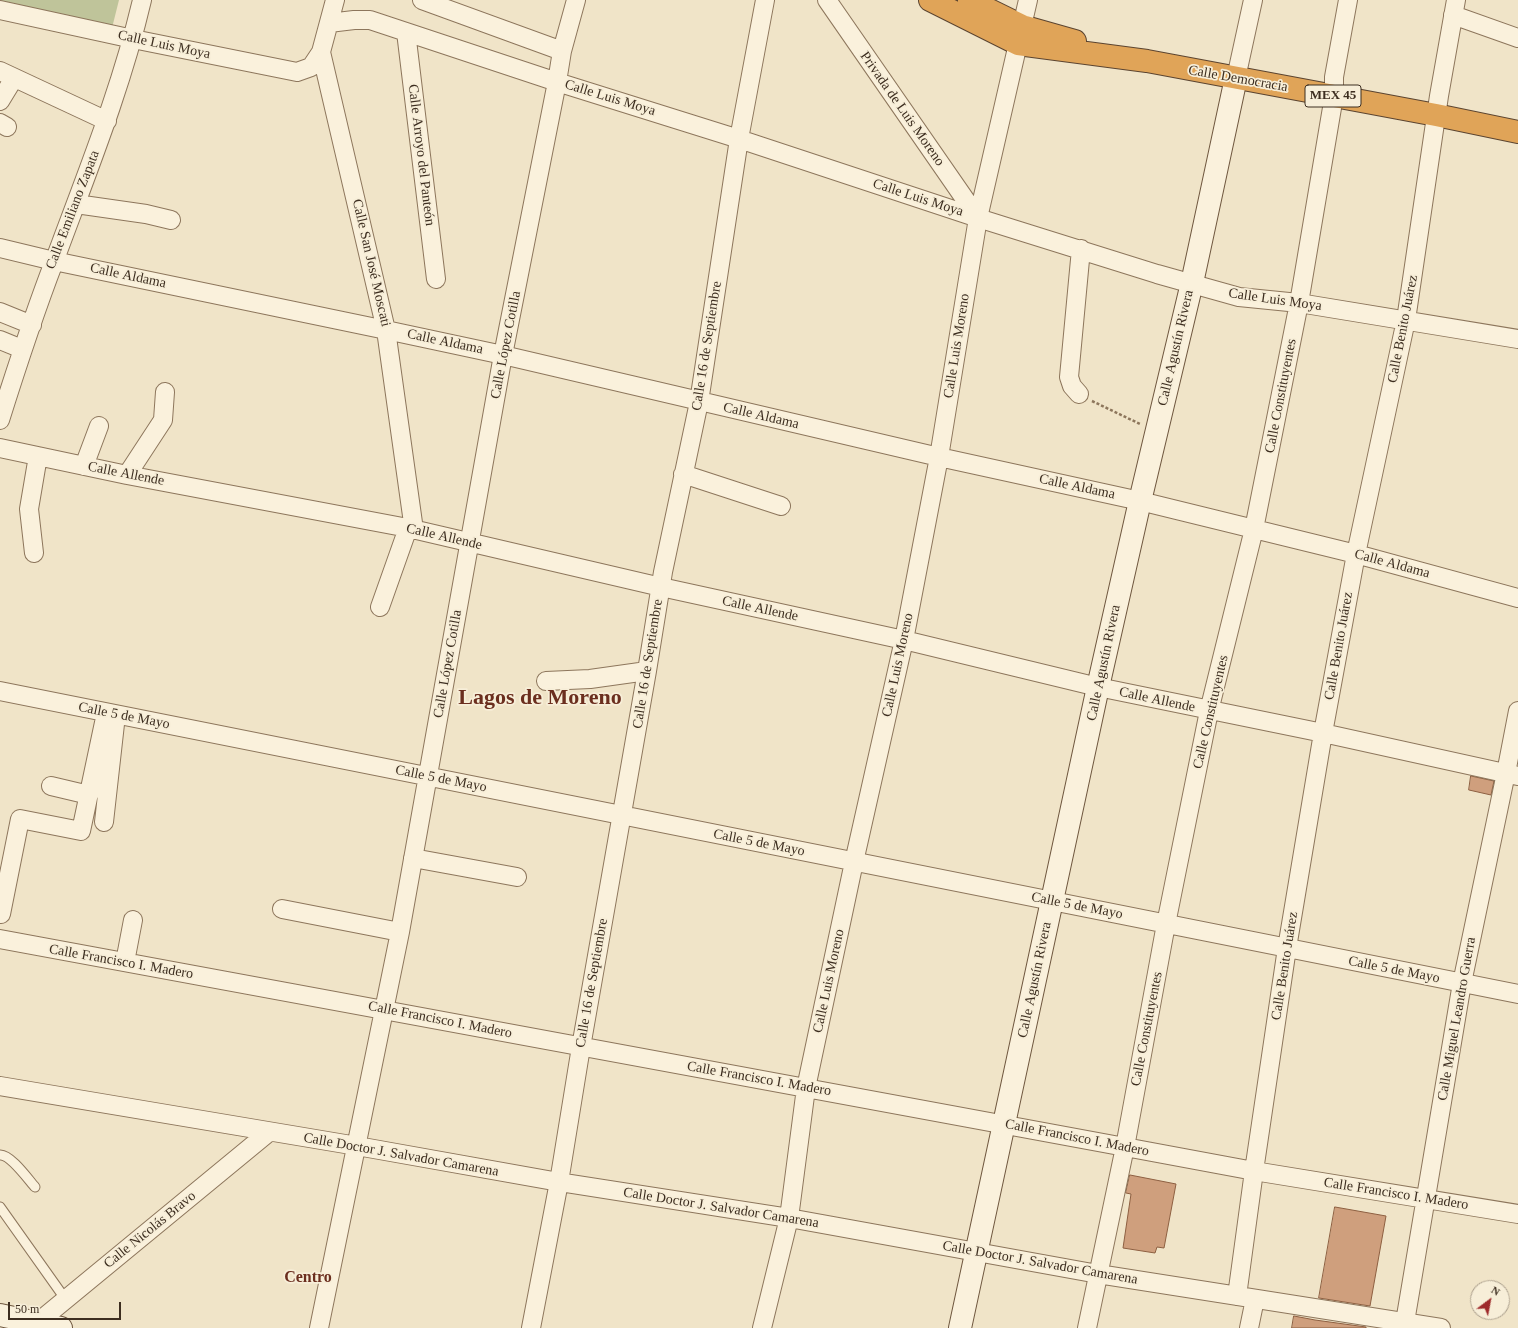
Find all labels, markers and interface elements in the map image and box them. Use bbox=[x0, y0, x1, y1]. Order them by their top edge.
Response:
street label: Calle Luis Moya bbox=[116, 27, 212, 63]
street label: Privada de Luis Moreno bbox=[856, 49, 948, 169]
street label: Calle Democracia bbox=[1187, 62, 1289, 96]
street label: Calle Luis Moya bbox=[563, 76, 657, 120]
street label: Calle Arroyo del Panteón bbox=[404, 83, 438, 227]
road number: MEX 45 bbox=[1305, 85, 1361, 107]
street label: Calle Emiliano Zapata bbox=[43, 148, 103, 272]
street label: Calle Luis Moya bbox=[871, 175, 965, 221]
street label: Calle San José Moscati bbox=[348, 198, 394, 328]
street label: Calle Aldama bbox=[88, 260, 168, 292]
street label: Calle Benito Juárez bbox=[1384, 274, 1422, 384]
street label: Calle 16 de Septiembre bbox=[688, 280, 726, 412]
street label: Calle Luis Moya bbox=[1227, 285, 1323, 315]
street label: Calle Agustín Rivera bbox=[1155, 289, 1197, 407]
street label: Calle López Cotilla bbox=[487, 290, 525, 400]
street label: Calle Luis Moreno bbox=[940, 292, 974, 400]
street label: Calle Aldama bbox=[405, 326, 485, 358]
street label: Calle Constituyentes bbox=[1262, 337, 1300, 455]
street label: Calle Aldama bbox=[721, 399, 801, 433]
street label: Calle Allende bbox=[86, 458, 166, 490]
street label: Calle Aldama bbox=[1037, 471, 1117, 503]
street label: Calle Allende bbox=[404, 520, 484, 554]
street label: Calle Aldama bbox=[1352, 546, 1432, 582]
street label: Calle Benito Juárez bbox=[1321, 591, 1357, 701]
street label: Calle Allende bbox=[720, 593, 800, 625]
street label: Calle 16 de Septiembre bbox=[629, 598, 667, 730]
street label: Calle Agustín Rivera bbox=[1083, 603, 1125, 723]
street label: Calle López Cotilla bbox=[430, 609, 466, 719]
street label: Calle Luis Moreno bbox=[879, 612, 917, 718]
street label: Calle Constituyentes bbox=[1190, 653, 1232, 771]
street label: Calle Allende bbox=[1117, 684, 1197, 716]
district label: Lagos de Moreno bbox=[458, 685, 622, 711]
street label: Calle 5 de Mayo bbox=[77, 699, 171, 733]
street label: Calle 5 de Mayo bbox=[394, 762, 488, 796]
street label: Calle 5 de Mayo bbox=[712, 826, 806, 860]
street label: Calle 5 de Mayo bbox=[1030, 889, 1124, 923]
street label: Calle Benito Juárez bbox=[1268, 911, 1302, 1021]
street label: Calle 16 de Septiembre bbox=[572, 917, 612, 1049]
street label: Calle Agustín Rivera bbox=[1014, 920, 1056, 1040]
street label: Calle Luis Moreno bbox=[810, 928, 848, 1034]
street label: Calle Miguel Leandro Guerra bbox=[1434, 936, 1480, 1102]
street label: Calle Francisco I. Madero bbox=[48, 941, 194, 983]
street label: Calle 5 de Mayo bbox=[1347, 953, 1441, 987]
street label: Calle Constituyentes bbox=[1128, 970, 1166, 1088]
street label: Calle Francisco I. Madero bbox=[367, 998, 513, 1042]
street label: Calle Francisco I. Madero bbox=[686, 1058, 832, 1100]
street label: Calle Francisco I. Madero bbox=[1004, 1116, 1150, 1160]
street label: Calle Doctor J. Salvador Camarena bbox=[302, 1130, 500, 1180]
street label: Calle Francisco I. Madero bbox=[1322, 1174, 1470, 1214]
street label: Calle Doctor J. Salvador Camarena bbox=[622, 1184, 820, 1232]
street label: Calle Nicolás Bravo bbox=[101, 1188, 199, 1272]
street label: Calle Doctor J. Salvador Camarena bbox=[941, 1238, 1139, 1288]
district label: Centro bbox=[284, 1268, 332, 1288]
north arrow bbox=[1470, 1280, 1510, 1320]
text: N bbox=[1489, 1283, 1502, 1298]
scale bar bbox=[10, 1294, 123, 1320]
text: 50 m bbox=[15, 1302, 39, 1316]

